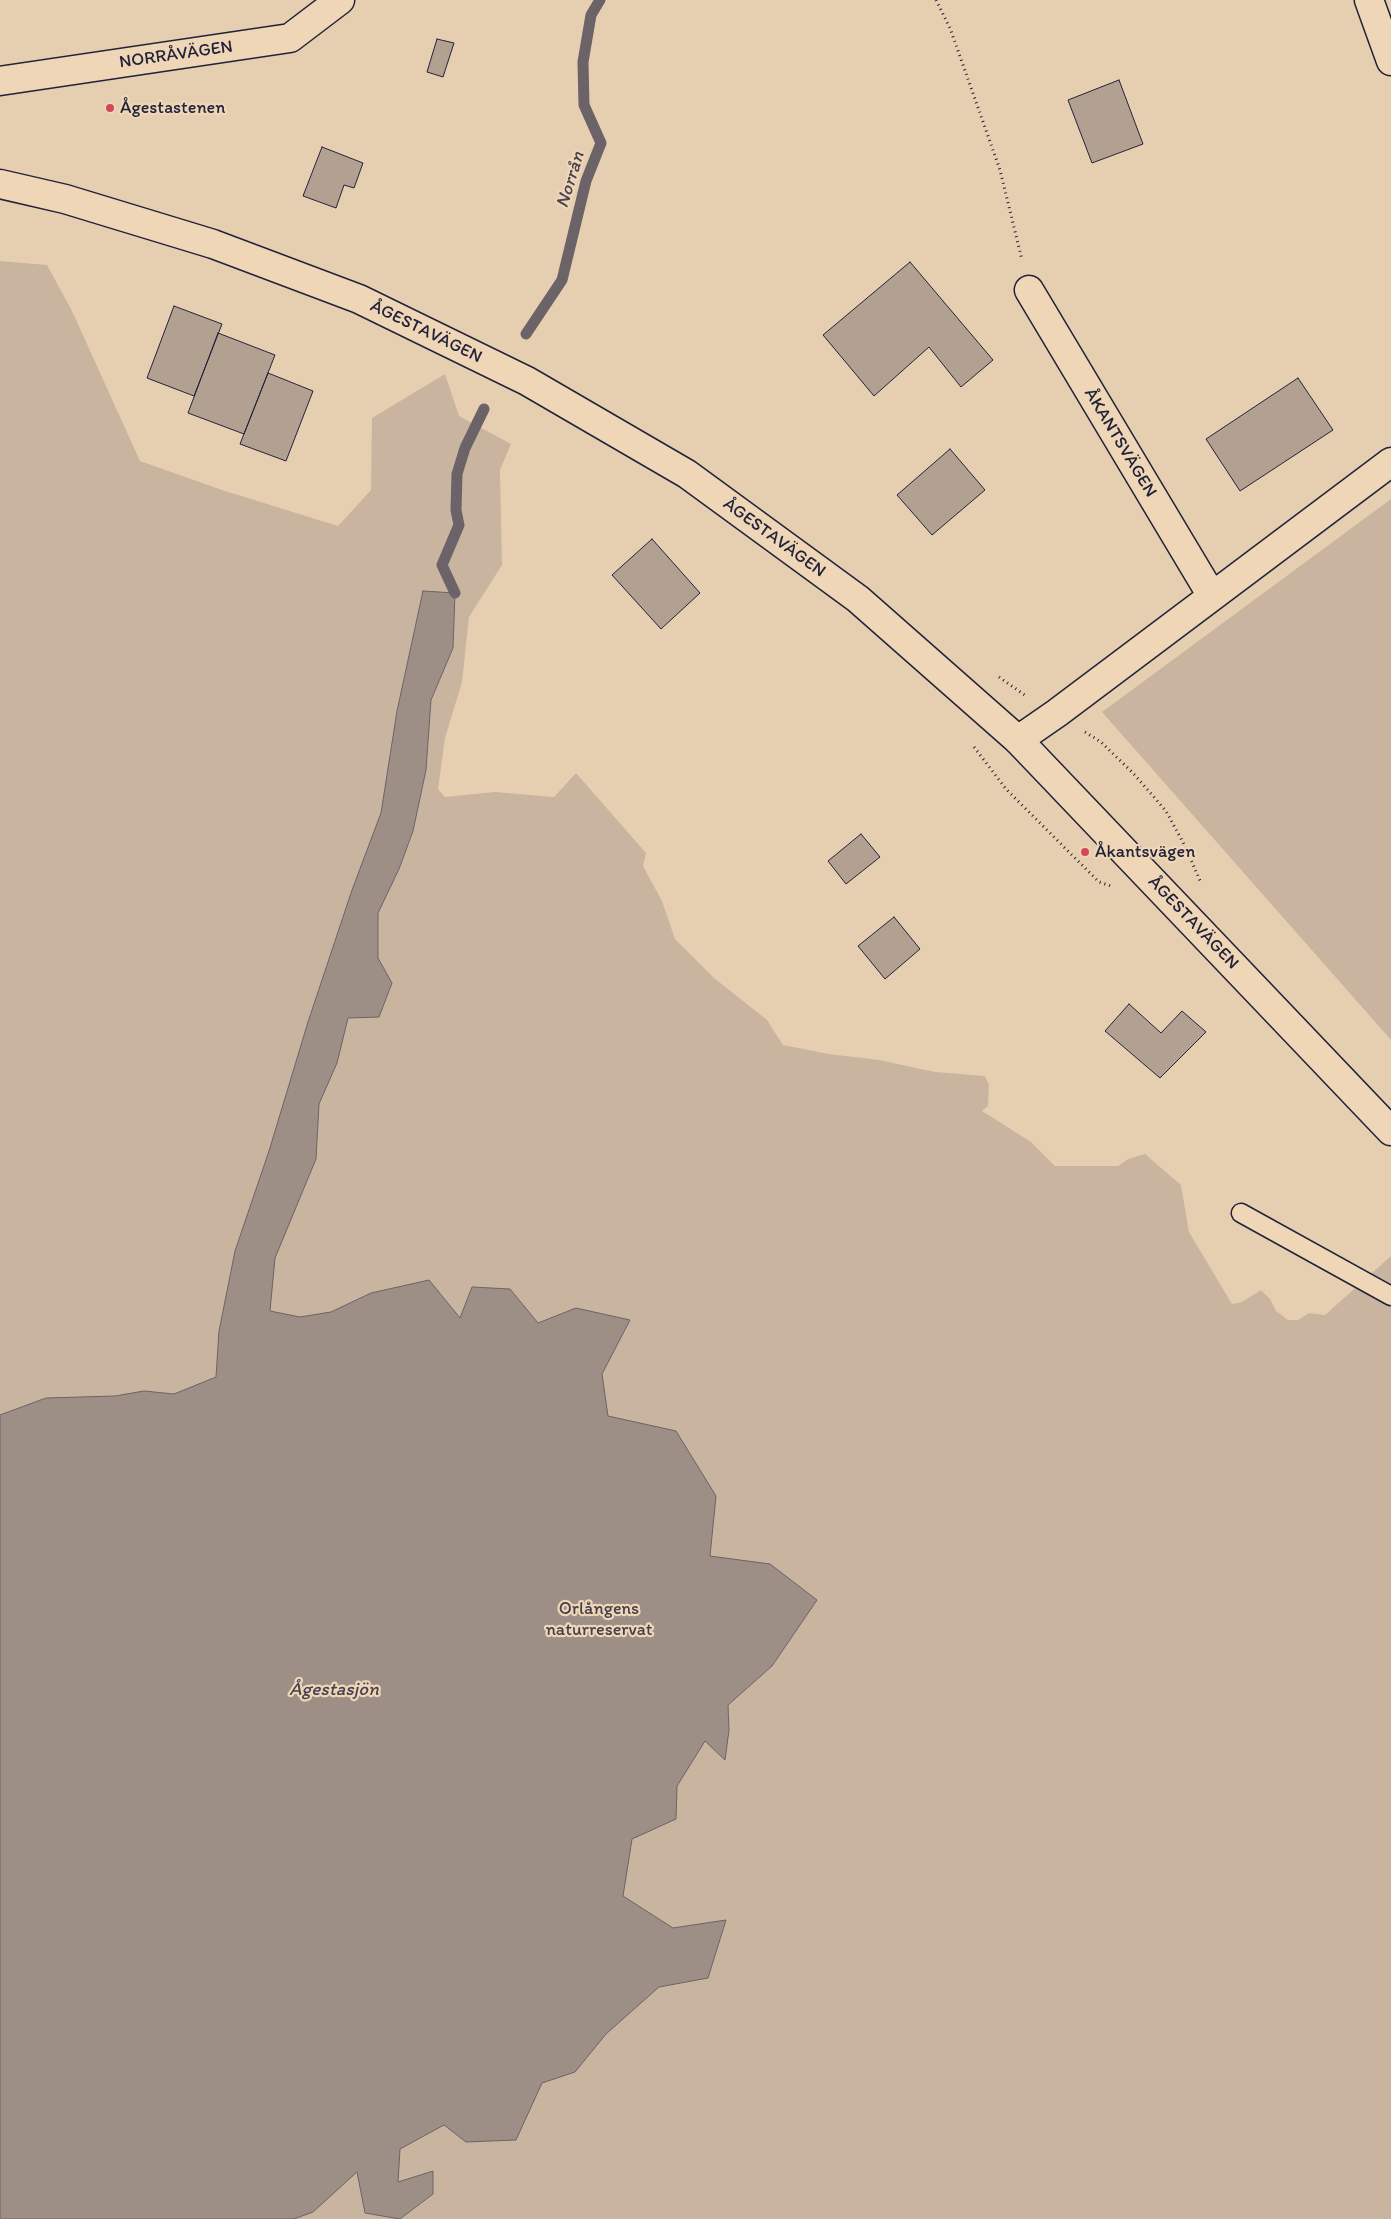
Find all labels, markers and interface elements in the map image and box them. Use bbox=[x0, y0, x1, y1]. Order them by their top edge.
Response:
street label: NORRÅVÄGEN bbox=[118, 36, 234, 74]
place label: Ågestastenen bbox=[120, 97, 225, 119]
marker: Ågestastenen bbox=[104, 102, 116, 114]
water label: Norrån bbox=[552, 149, 590, 211]
street label: ÅGESTAVÄGEN bbox=[367, 296, 485, 368]
street label: ÅKANTSVÄGEN bbox=[1079, 384, 1161, 502]
street label: ÅGESTAVÄGEN bbox=[718, 494, 830, 582]
place label: Åkantsvägen bbox=[1095, 841, 1195, 863]
marker: Åkantsvägen bbox=[1079, 846, 1091, 858]
street label: ÅGESTAVÄGEN bbox=[1143, 872, 1243, 974]
park label: Orlångens naturreservat bbox=[546, 1598, 652, 1640]
water label: Ågestasjön bbox=[289, 1679, 379, 1701]

